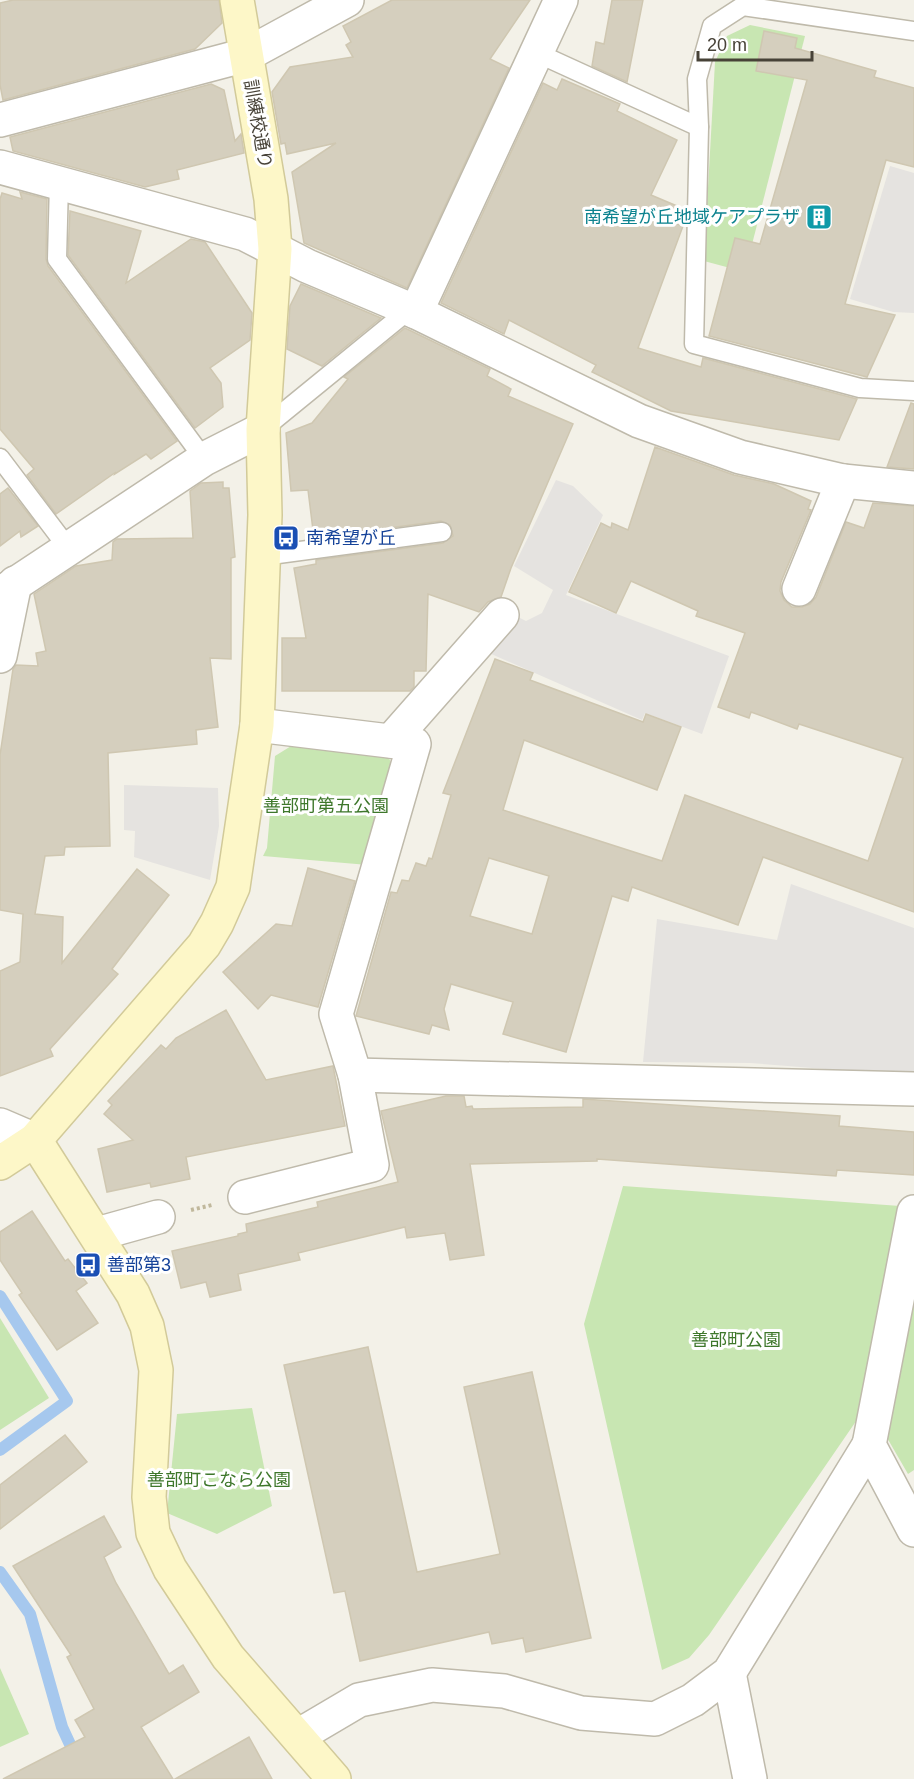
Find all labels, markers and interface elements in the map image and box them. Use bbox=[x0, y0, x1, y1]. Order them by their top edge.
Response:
scale bar bbox=[698, 24, 812, 62]
text: 20 m bbox=[707, 35, 747, 55]
street label: 訓練校通り bbox=[240, 78, 276, 170]
building icon: 南希望が丘地域ケアプラザ bbox=[804, 202, 834, 232]
place label: 南希望が丘地域ケアプラザ bbox=[584, 207, 800, 227]
bus stop icon: 南希望が丘 bbox=[271, 523, 301, 553]
place label: 南希望が丘 bbox=[306, 528, 396, 548]
park label: 善部町第五公園 bbox=[263, 796, 389, 816]
bus stop icon: 善部第3 bbox=[73, 1250, 103, 1280]
place label: 善部第3 bbox=[107, 1255, 171, 1275]
park label: 善部町公園 bbox=[691, 1330, 781, 1350]
park label: 善部町こなら公園 bbox=[147, 1470, 291, 1490]

